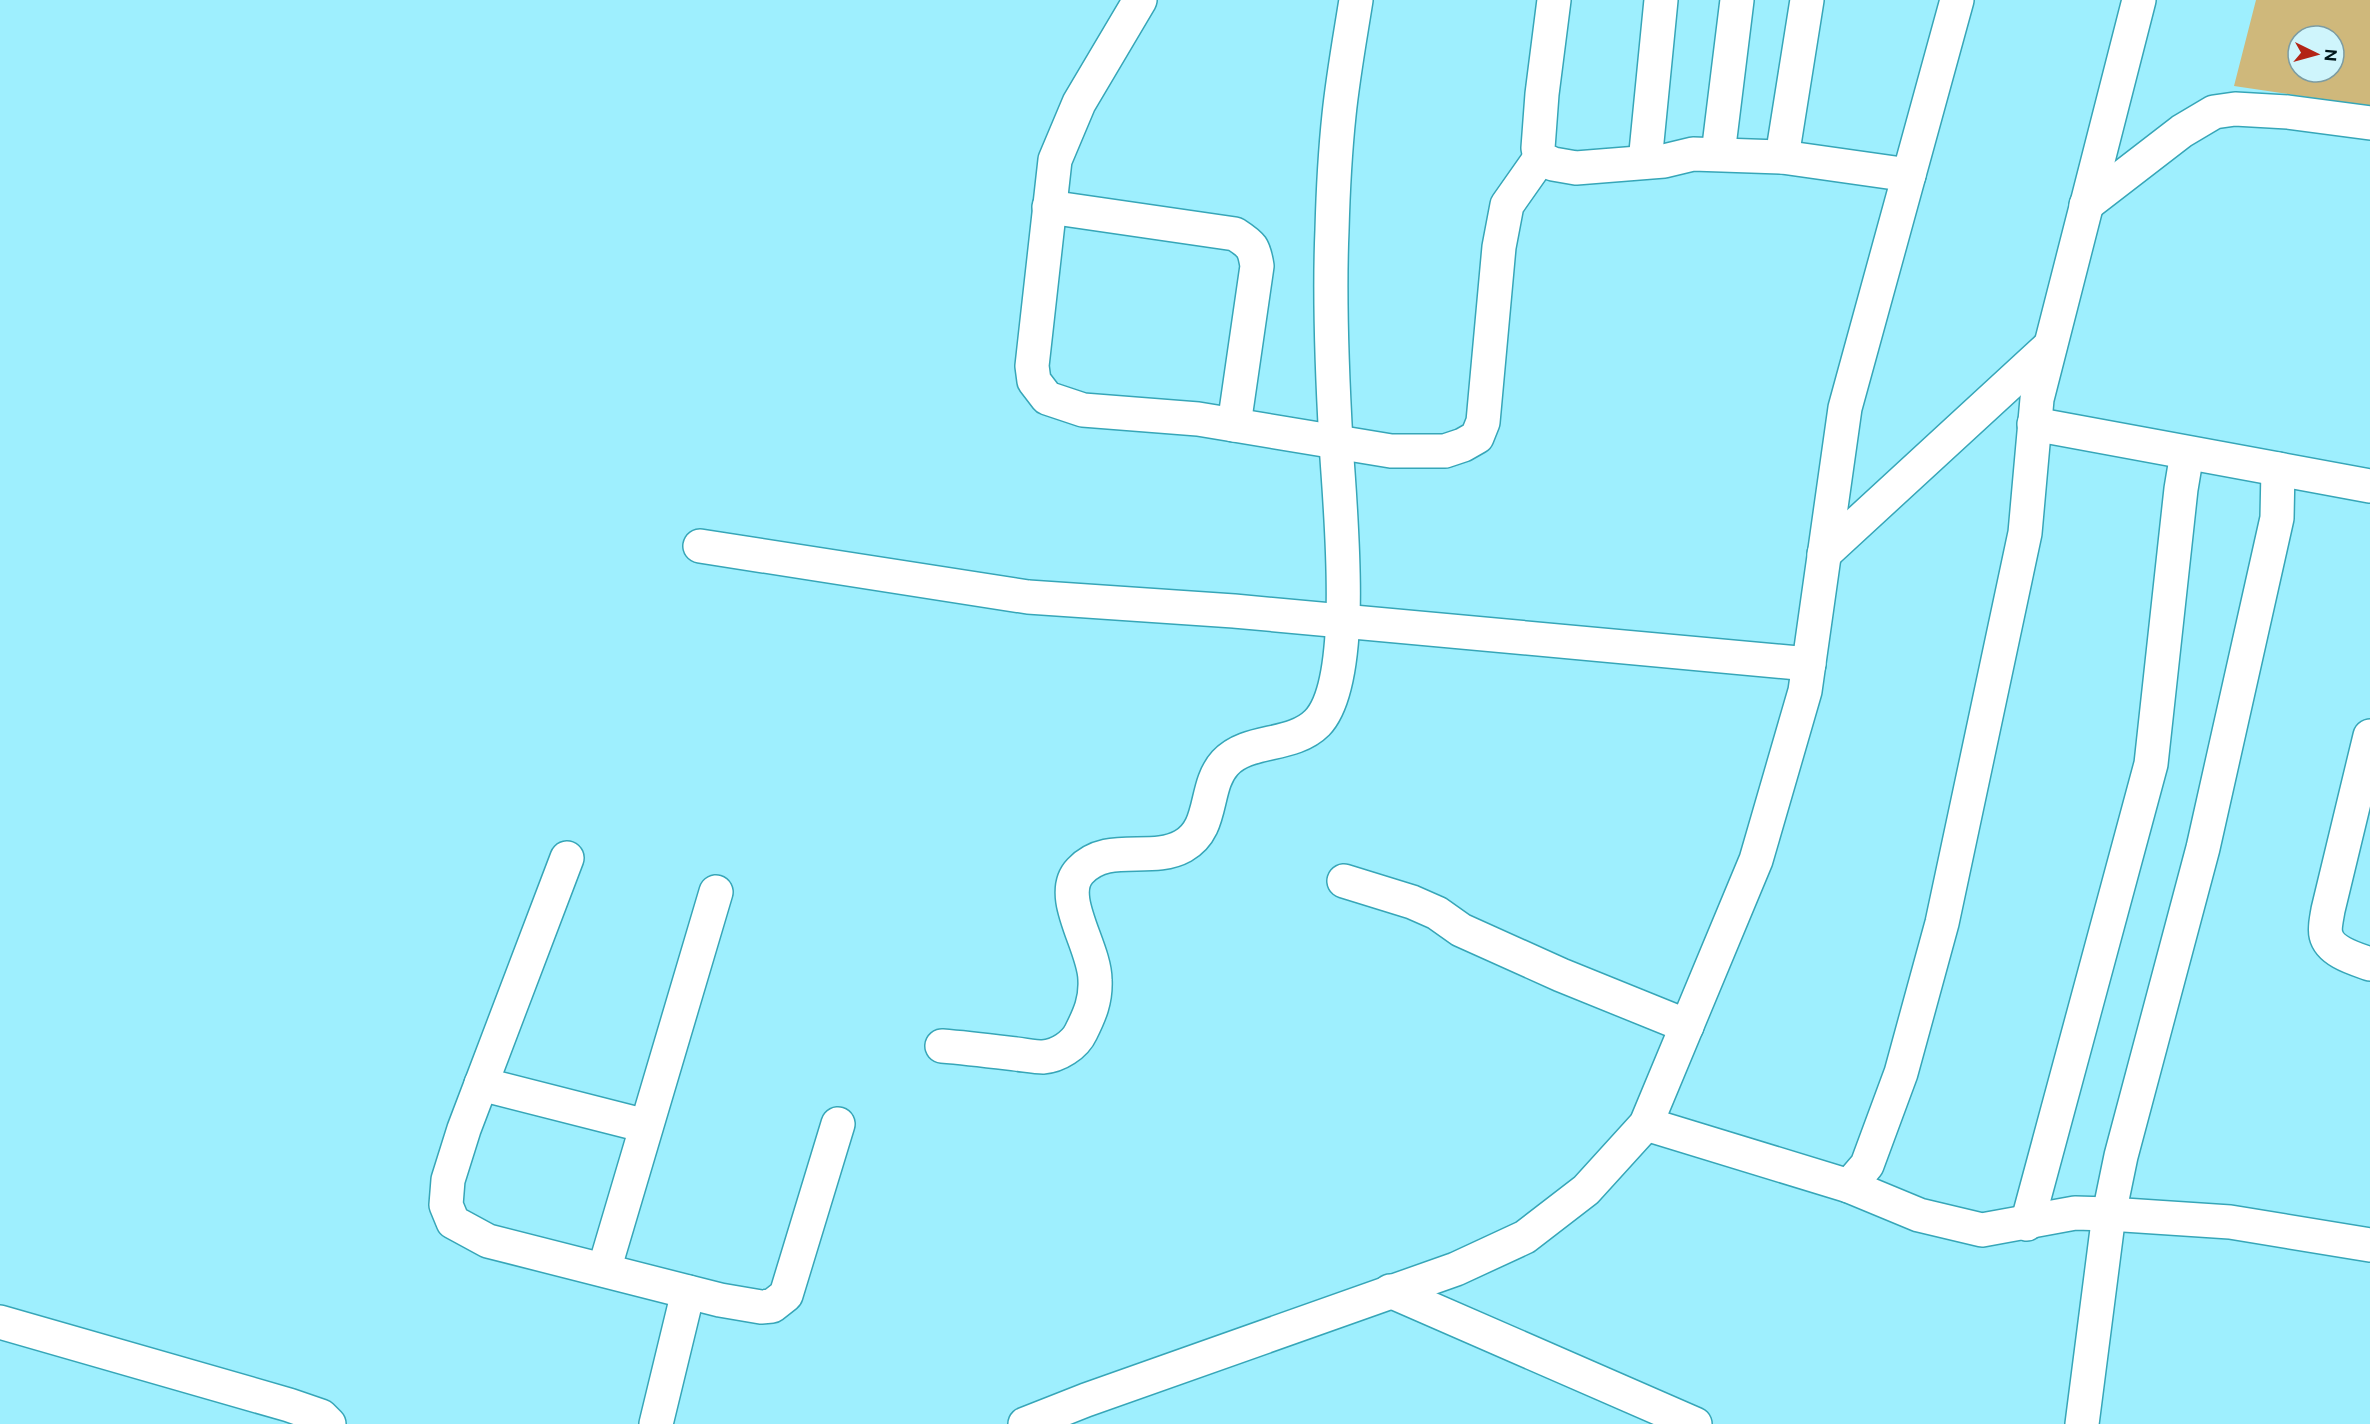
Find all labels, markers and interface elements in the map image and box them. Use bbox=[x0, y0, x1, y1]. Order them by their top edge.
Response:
north arrow bbox=[2286, 24, 2346, 84]
text: N bbox=[2320, 48, 2340, 62]

